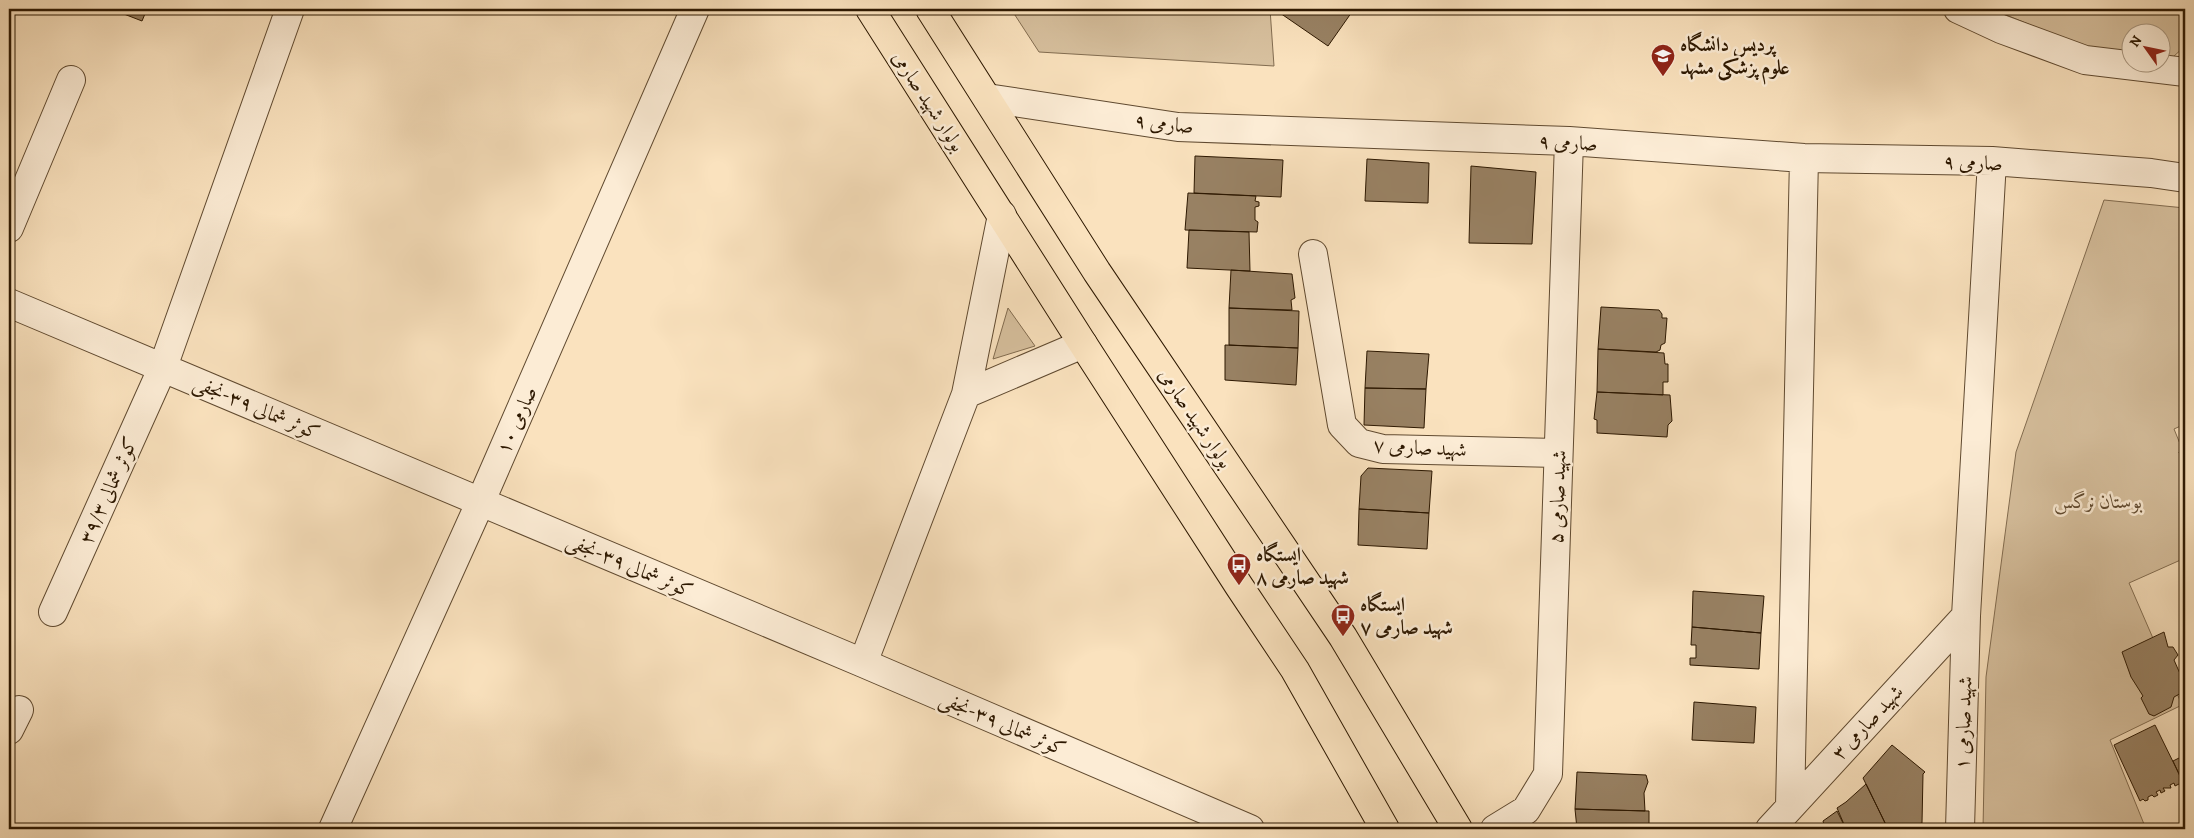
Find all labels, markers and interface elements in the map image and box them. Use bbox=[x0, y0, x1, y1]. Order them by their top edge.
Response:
north arrow bbox=[2122, 22, 2172, 72]
place label: پردیس دانشگاه علوم پزشکی مشهد bbox=[1680, 31, 1790, 85]
text: N bbox=[2125, 32, 2146, 51]
school or university icon: پردیس دانشگاه علوم پزشکی مشهد bbox=[1650, 43, 1676, 77]
street label: بولوار شهید صارمی bbox=[886, 45, 971, 157]
street label: صارمی ۹ bbox=[1133, 107, 1195, 140]
street label: صارمی ۹ bbox=[1538, 127, 1598, 158]
street label: صارمی ۹ bbox=[1943, 148, 2003, 177]
street label: بولوار شهید صارمی bbox=[1152, 363, 1239, 474]
street label: کوثر شمالی ۳۹-نجفی bbox=[189, 369, 324, 447]
street label: صارمی ۱۰ bbox=[490, 382, 543, 458]
street label: کوثر شمالی ۳۹/۳ bbox=[73, 432, 144, 548]
street label: شهید صارمی ۷ bbox=[1372, 432, 1467, 463]
street label: شهید صارمی ۵ bbox=[1542, 450, 1573, 544]
park label: بوستان نرگس bbox=[2053, 488, 2143, 515]
street label: کوثر شمالی ۳۹-نجفی bbox=[562, 527, 697, 605]
place label: ایستگاه شهید صارمی ۸ bbox=[1256, 541, 1349, 591]
bus stop icon: ایستگاه شهید صارمی ۸ bbox=[1226, 552, 1252, 586]
place label: ایستگاه شهید صارمی ۷ bbox=[1360, 591, 1453, 641]
bus stop icon: ایستگاه شهید صارمی ۷ bbox=[1330, 603, 1356, 637]
street label: شهید صارمی ۱ bbox=[1948, 676, 1979, 770]
street label: شهید صارمی ۳ bbox=[1826, 679, 1909, 766]
street label: کوثر شمالی ۳۹-نجفی bbox=[935, 685, 1070, 763]

